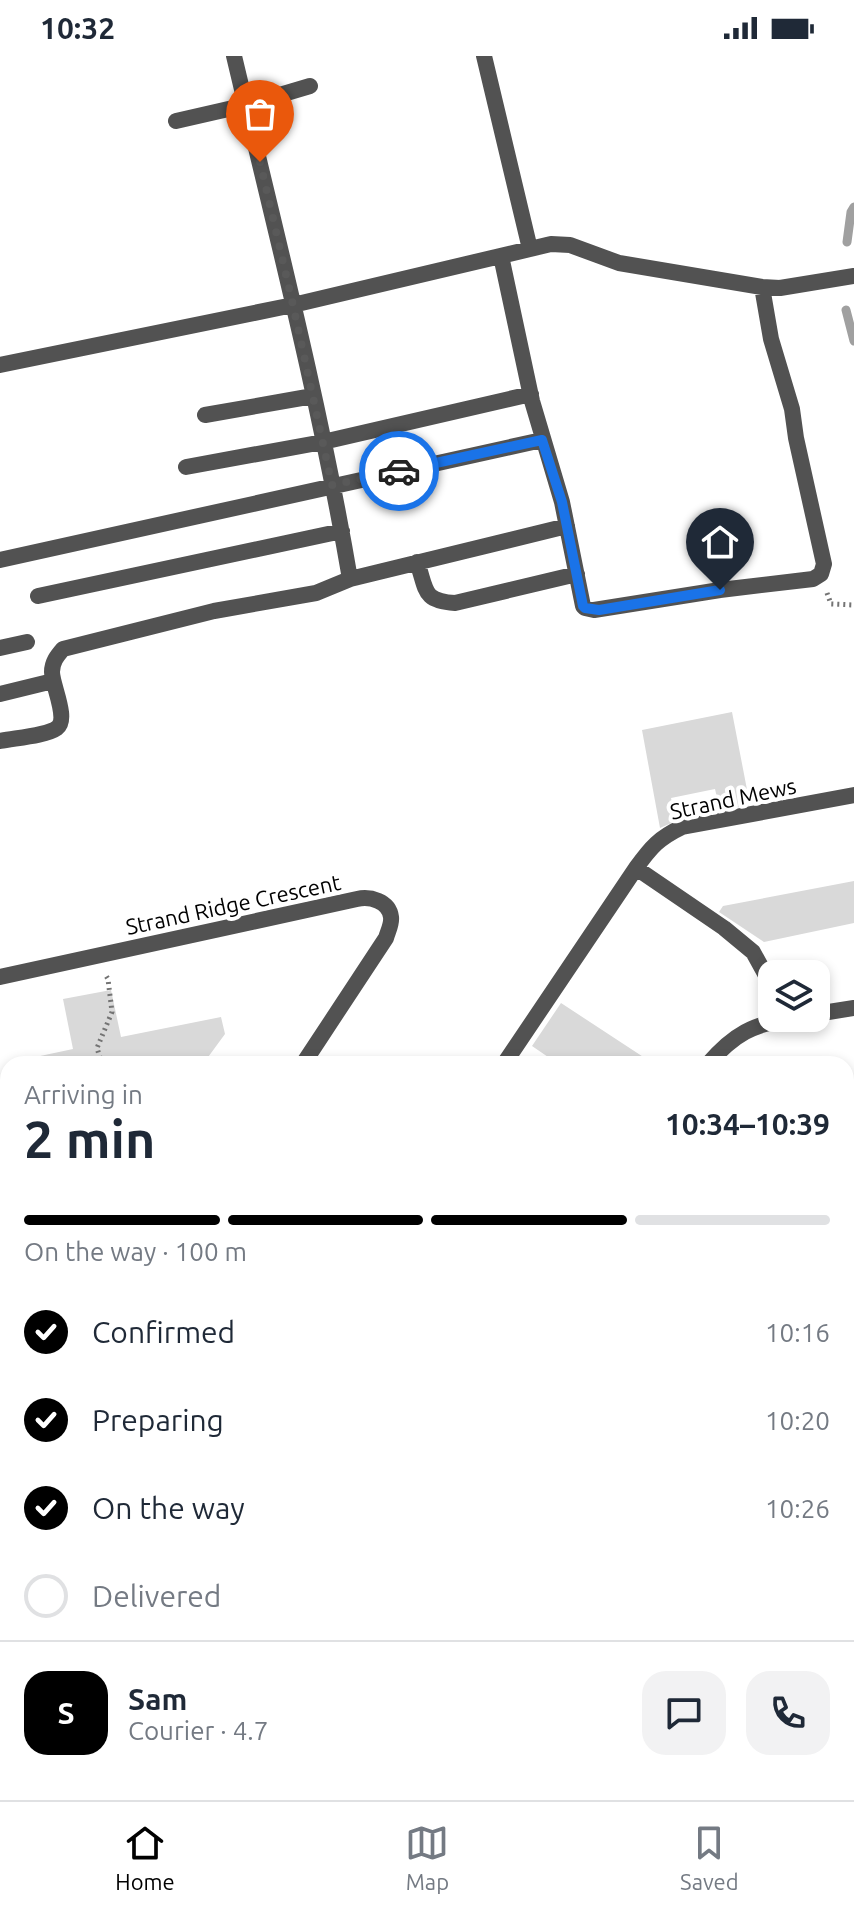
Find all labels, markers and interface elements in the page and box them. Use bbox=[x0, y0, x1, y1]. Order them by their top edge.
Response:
text: 10:32 bbox=[40, 11, 115, 45]
pin bbox=[226, 80, 294, 162]
icon: bag bbox=[238, 92, 282, 136]
courier bbox=[359, 431, 439, 511]
icon: car bbox=[377, 449, 421, 493]
pin bbox=[686, 508, 754, 590]
icon: home bbox=[698, 520, 742, 564]
street label: Strand Mews bbox=[668, 772, 798, 824]
street label: Strand Ridge Crescent bbox=[123, 869, 343, 939]
map controls bbox=[758, 960, 830, 1032]
button: layers bbox=[758, 960, 830, 1032]
text: Arriving in bbox=[24, 1080, 143, 1109]
text: 10:34–10:39 bbox=[665, 1107, 830, 1141]
text: 2 min bbox=[24, 1110, 155, 1168]
text: On the way · 100 m bbox=[24, 1237, 247, 1266]
icon: check bbox=[24, 1310, 68, 1354]
text: Confirmed bbox=[92, 1315, 235, 1349]
text: 10:16 bbox=[765, 1318, 830, 1347]
icon: check bbox=[24, 1398, 68, 1442]
text: Preparing bbox=[92, 1403, 224, 1437]
text: 10:20 bbox=[765, 1406, 830, 1435]
icon: check bbox=[24, 1486, 68, 1530]
text: On the way bbox=[92, 1491, 245, 1525]
text: 10:26 bbox=[765, 1494, 830, 1523]
text: Delivered bbox=[92, 1579, 221, 1613]
button: chat bbox=[642, 1671, 726, 1755]
button: phone bbox=[746, 1671, 830, 1755]
text: Sam bbox=[128, 1682, 187, 1716]
text: S bbox=[57, 1696, 75, 1730]
text: Courier · 4.7 bbox=[128, 1716, 268, 1745]
tab: Home bbox=[115, 1821, 175, 1894]
tab: Map bbox=[405, 1821, 449, 1894]
tab: Saved bbox=[680, 1821, 739, 1894]

